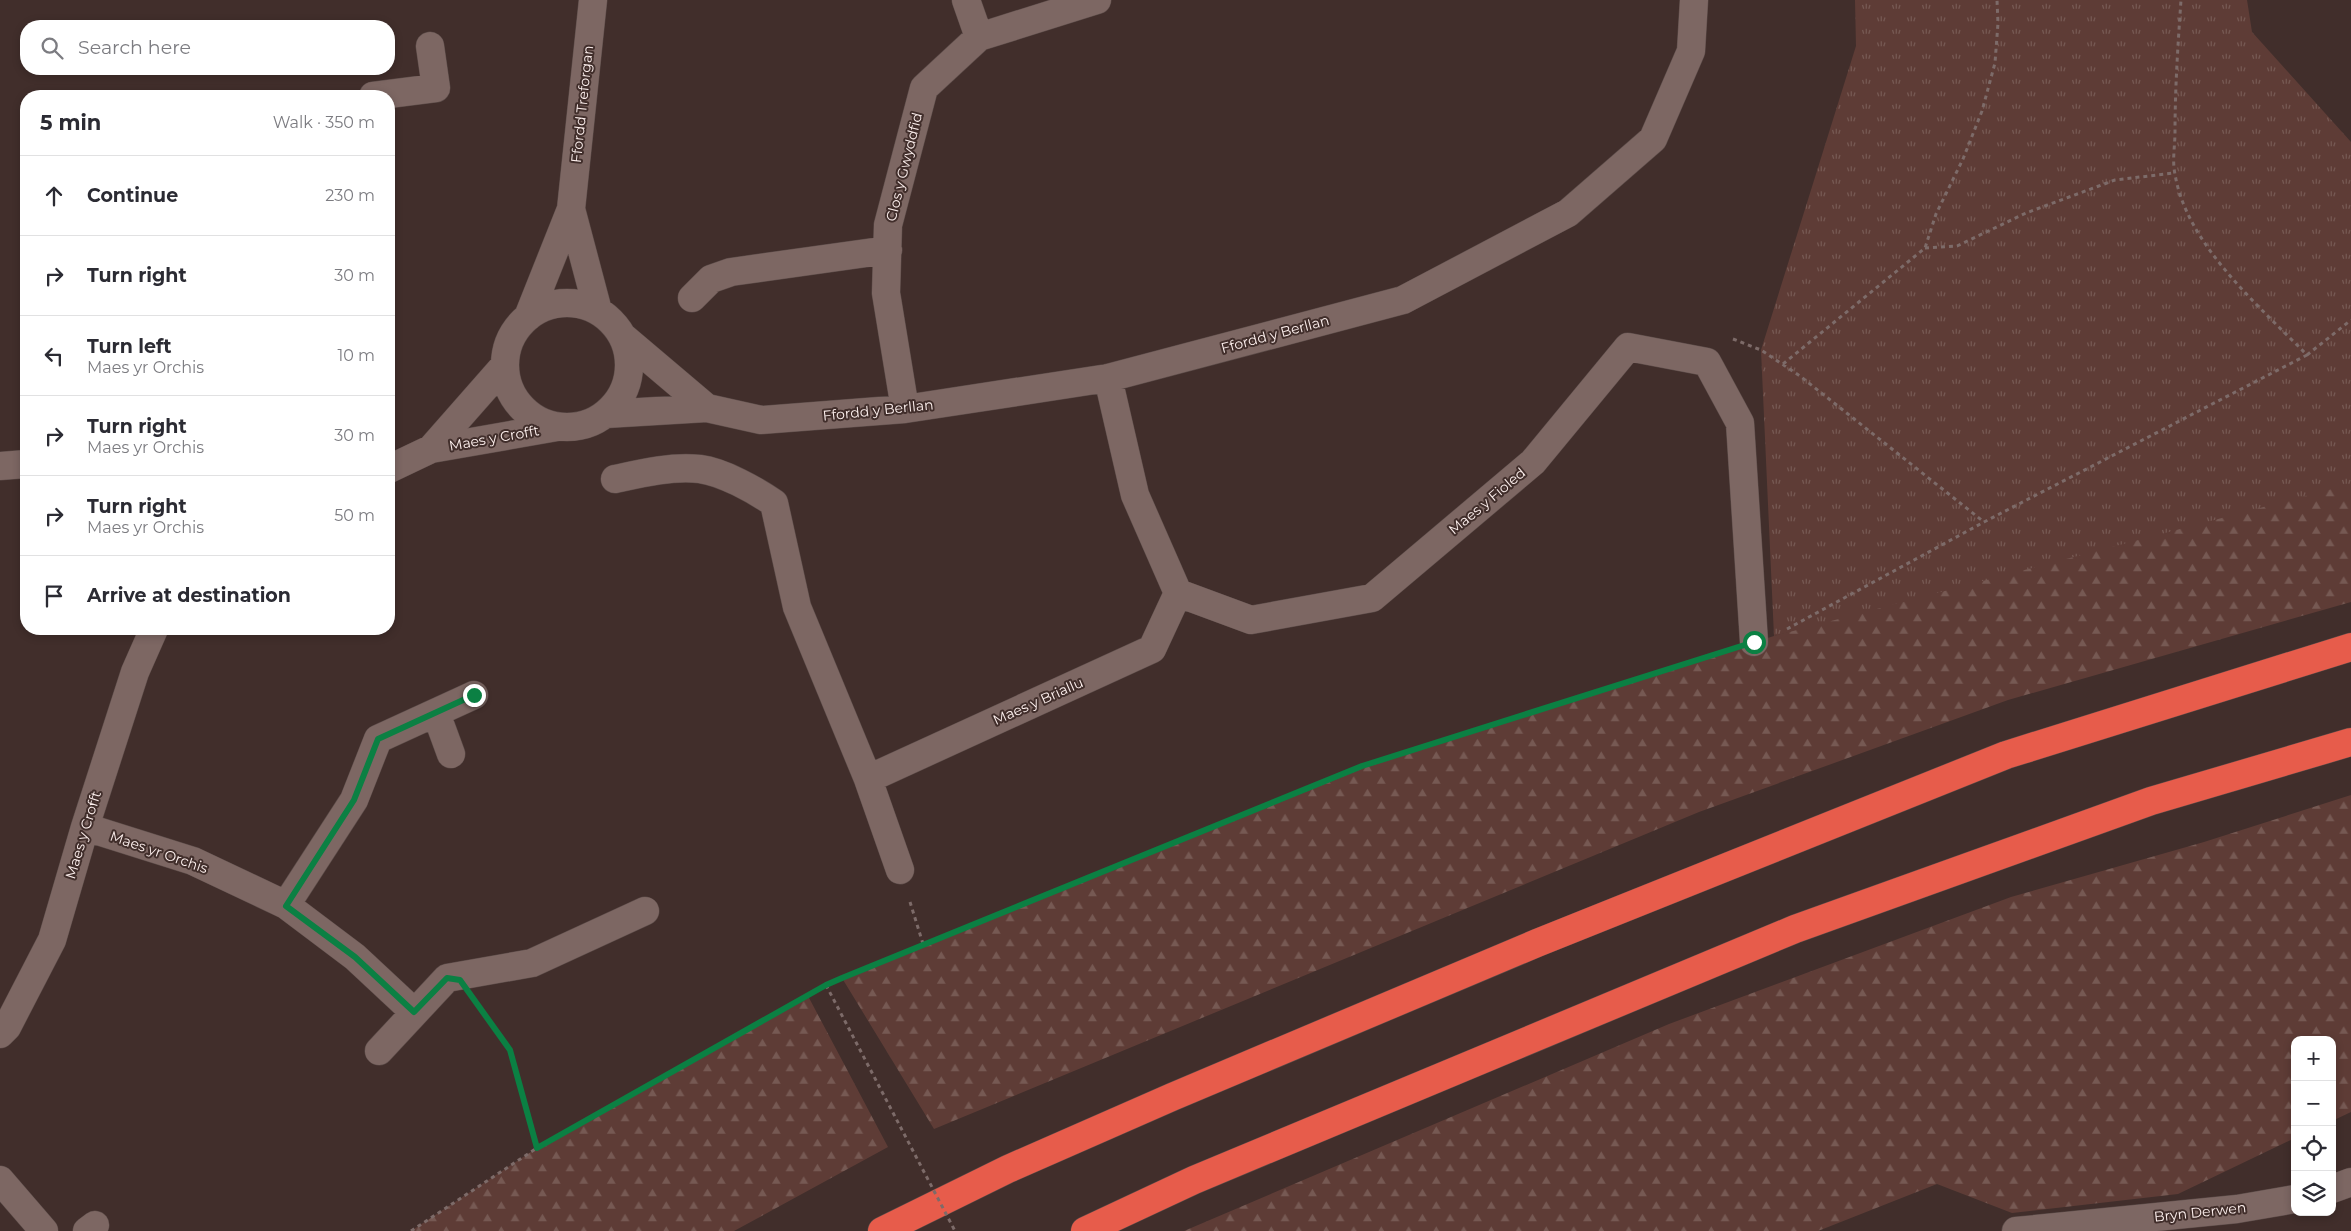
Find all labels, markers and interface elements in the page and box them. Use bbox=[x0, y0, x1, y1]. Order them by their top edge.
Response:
search box bbox=[20, 20, 395, 75]
icon: search bbox=[38, 34, 66, 62]
text: Search here bbox=[78, 36, 191, 59]
street label: Ffordd Treforgan bbox=[567, 44, 597, 164]
text: 5 min bbox=[40, 110, 101, 135]
street label: Clos y Gwyddfid bbox=[882, 111, 926, 223]
text: Walk · 350 m bbox=[273, 113, 375, 132]
icon: ahead bbox=[40, 182, 68, 210]
text: Continue bbox=[87, 184, 178, 207]
text: 230 m bbox=[325, 186, 375, 205]
icon: right bbox=[40, 262, 68, 290]
text: Turn right bbox=[87, 264, 187, 287]
text: 30 m bbox=[334, 266, 375, 285]
street label: Ffordd y Berllan bbox=[1219, 311, 1331, 357]
text: Turn left bbox=[87, 335, 172, 358]
icon: left bbox=[40, 342, 68, 370]
text: 10 m bbox=[337, 346, 375, 365]
text: Maes yr Orchis bbox=[87, 358, 204, 377]
street label: Ffordd y Berllan bbox=[822, 395, 934, 425]
text: Turn right bbox=[87, 415, 187, 438]
street label: Maes y Crofft bbox=[448, 421, 541, 455]
icon: right bbox=[40, 422, 68, 450]
text: 30 m bbox=[334, 426, 375, 445]
text: Maes yr Orchis bbox=[87, 438, 204, 457]
street label: Maes y Fioled bbox=[1445, 464, 1529, 538]
text: Turn right bbox=[87, 495, 187, 518]
icon: right bbox=[40, 502, 68, 530]
text: 50 m bbox=[334, 506, 375, 525]
text: Maes yr Orchis bbox=[87, 518, 204, 537]
icon: arrive bbox=[40, 582, 68, 610]
text: Arrive at destination bbox=[87, 584, 291, 607]
route start bbox=[1743, 631, 1766, 654]
street label: Maes y Briallu bbox=[990, 673, 1086, 729]
route end bbox=[463, 684, 486, 707]
street label: Maes y Crofft bbox=[61, 788, 105, 881]
street label: Maes yr Orchis bbox=[108, 827, 211, 877]
map controls bbox=[2291, 1036, 2336, 1216]
button: + bbox=[2291, 1036, 2336, 1081]
button: − bbox=[2291, 1081, 2336, 1126]
button: locate bbox=[2291, 1126, 2336, 1171]
button: layers bbox=[2291, 1171, 2336, 1216]
street label: Bryn Derwen bbox=[2153, 1198, 2247, 1226]

